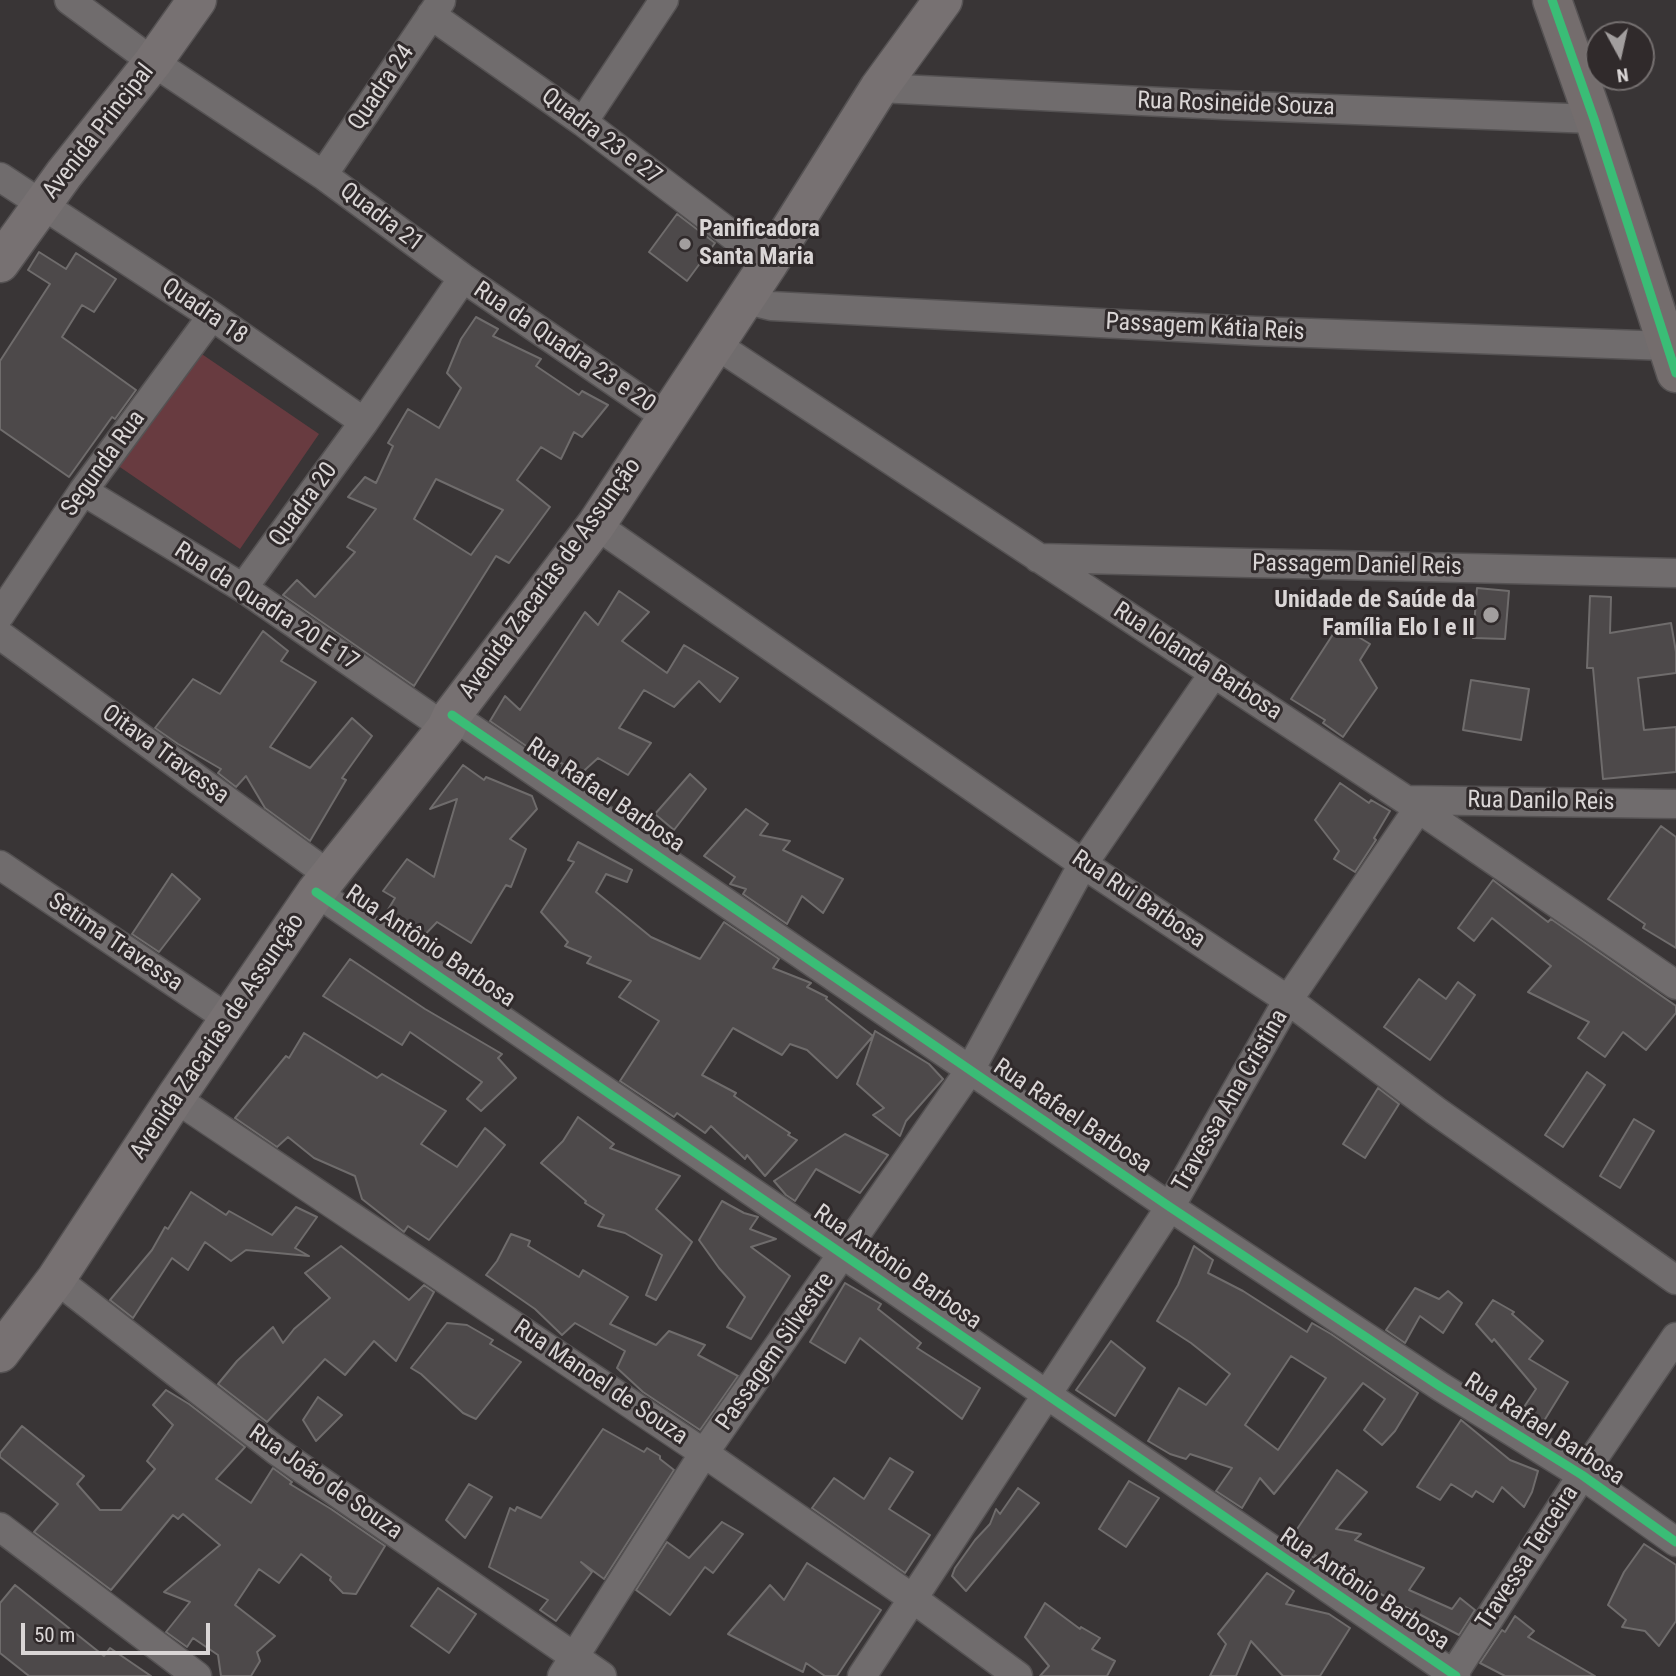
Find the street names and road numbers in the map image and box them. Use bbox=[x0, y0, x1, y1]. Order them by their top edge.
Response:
street label: Quadra 24 bbox=[343, 40, 421, 136]
street label: Avenida Principal bbox=[37, 59, 161, 205]
street label: Quadra 23 e 27 bbox=[535, 82, 667, 192]
street label: Rua Rosineide Souza bbox=[1137, 87, 1335, 123]
street label: Quadra 21 bbox=[334, 177, 428, 259]
street label: Quadra 18 bbox=[156, 273, 252, 351]
street label: Rua da Quadra 23 e 20 bbox=[468, 276, 660, 420]
street label: Passagem Kátia Reis bbox=[1105, 308, 1305, 348]
street label: Segunda Rua bbox=[56, 406, 152, 522]
street label: Avenida Zacarias de Assunção bbox=[454, 453, 648, 705]
street label: Quadra 20 bbox=[264, 457, 344, 553]
street label: Rua da Quadra 20 E 17 bbox=[168, 537, 364, 677]
street label: Passagem Daniel Reis bbox=[1252, 550, 1462, 582]
street label: Rua Iolanda Barbosa bbox=[1107, 597, 1287, 727]
street label: Oitava Travessa bbox=[96, 699, 234, 811]
street label: Rua Rafael Barbosa bbox=[520, 732, 690, 860]
street label: Rua Danilo Reis bbox=[1467, 786, 1615, 818]
street label: Rua Rui Barbosa bbox=[1066, 845, 1210, 955]
street label: Rua Antônio Barbosa bbox=[340, 880, 520, 1014]
street label: Setima Travessa bbox=[42, 887, 188, 999]
street label: Avenida Zacarias de Assunção bbox=[125, 909, 311, 1165]
street label: Travessa Ana Cristina bbox=[1167, 1005, 1295, 1197]
street label: Rua Rafael Barbosa bbox=[987, 1053, 1157, 1181]
street label: Rua Antônio Barbosa bbox=[807, 1199, 987, 1337]
street label: Passagem Silvestre bbox=[711, 1268, 841, 1436]
street label: Rua Manoel de Souza bbox=[508, 1314, 692, 1452]
street label: Rua Rafael Barbosa bbox=[1459, 1367, 1629, 1493]
street label: Rua João de Souza bbox=[243, 1419, 407, 1547]
street label: Travessa Terceira bbox=[1471, 1481, 1585, 1635]
street label: Rua Antônio Barbosa bbox=[1274, 1523, 1454, 1657]

